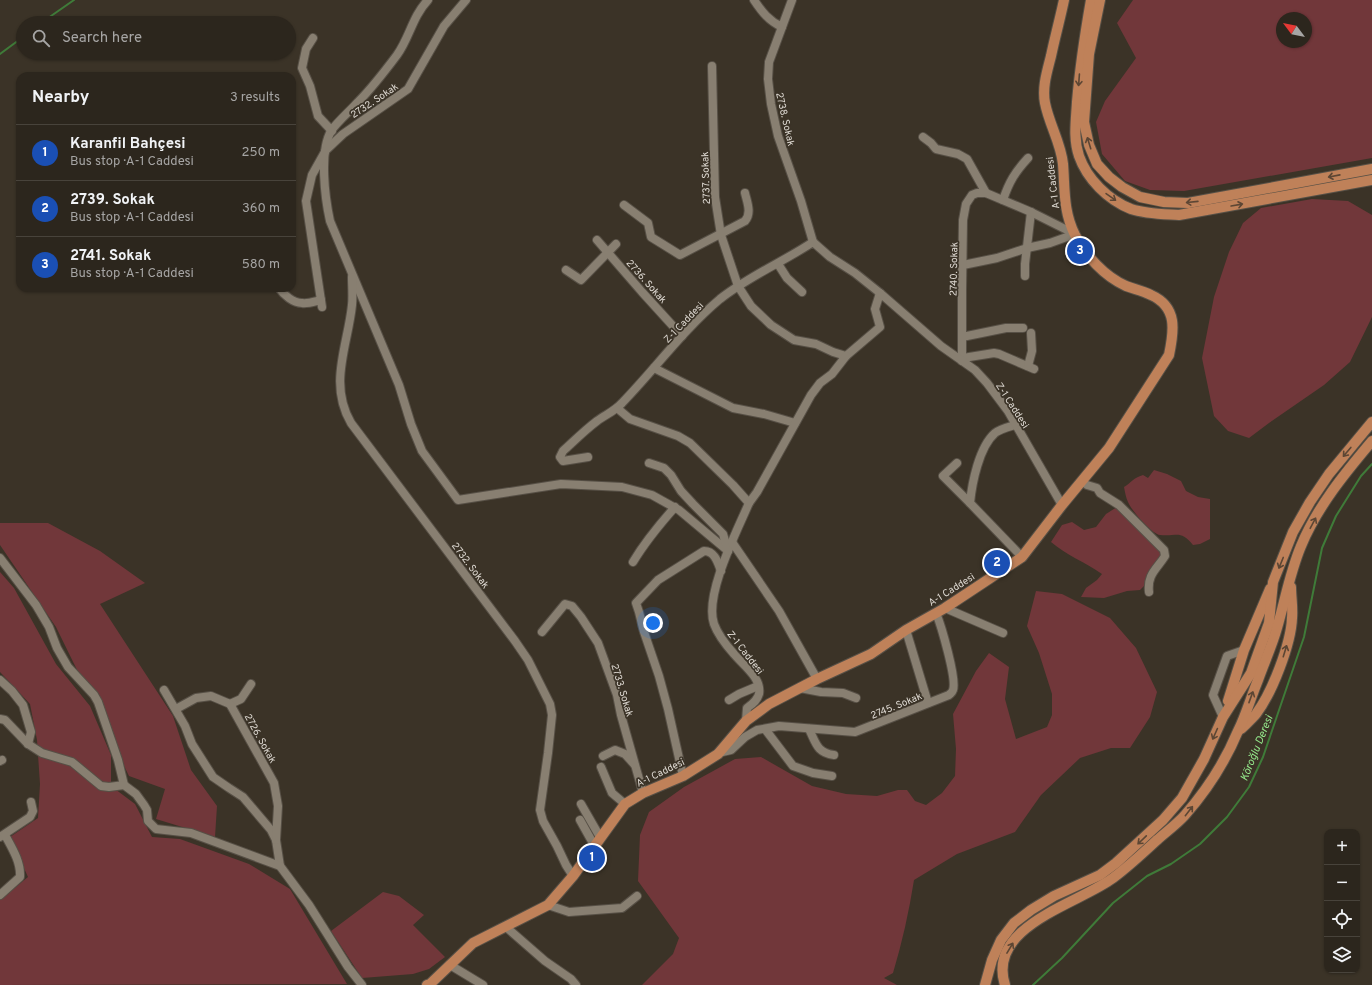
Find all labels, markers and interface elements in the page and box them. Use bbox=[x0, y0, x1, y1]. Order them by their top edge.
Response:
north arrow bbox=[1276, 12, 1312, 48]
search box bbox=[16, 16, 296, 60]
icon: search bbox=[30, 27, 52, 49]
text: Search here bbox=[62, 29, 142, 48]
one-way arrow bbox=[1075, 73, 1082, 86]
street label: 2732. Sokak bbox=[349, 81, 401, 122]
text: Nearby bbox=[32, 87, 89, 109]
text: 3 results bbox=[230, 90, 280, 106]
street label: 2738. Sokak bbox=[772, 91, 797, 147]
text: Karanfil Bahçesi bbox=[70, 135, 186, 154]
one-way arrow bbox=[1085, 136, 1092, 149]
text: 1 bbox=[42, 145, 48, 161]
text: 250 m bbox=[242, 145, 280, 161]
street label: 2737. Sokak bbox=[699, 151, 714, 205]
text: Bus stop · A-1 Caddesi bbox=[70, 154, 194, 170]
street label: A-1 Caddesi bbox=[1044, 156, 1063, 210]
one-way arrow bbox=[1328, 173, 1341, 181]
text: 2739. Sokak bbox=[70, 191, 155, 210]
one-way arrow bbox=[1106, 193, 1117, 201]
one-way arrow bbox=[1186, 198, 1199, 206]
one-way arrow bbox=[1230, 200, 1243, 208]
text: 2 bbox=[41, 201, 49, 217]
text: 360 m bbox=[242, 201, 280, 217]
text: Bus stop · A-1 Caddesi bbox=[70, 210, 194, 226]
pin: 3 bbox=[1067, 236, 1093, 266]
street label: 2740. Sokak bbox=[948, 242, 961, 296]
text: 2741. Sokak bbox=[70, 247, 151, 266]
text: 3 bbox=[41, 257, 49, 273]
text: 580 m bbox=[242, 257, 280, 273]
street label: 2736. Sokak bbox=[623, 257, 669, 307]
text: Bus stop · A-1 Caddesi bbox=[70, 266, 194, 282]
street label: Z-1 Caddesi bbox=[661, 300, 707, 346]
street label: Z-1 Caddesi bbox=[992, 380, 1031, 431]
one-way arrow bbox=[1343, 447, 1352, 458]
one-way arrow bbox=[1310, 517, 1317, 529]
street label: 2732. Sokak bbox=[448, 540, 491, 592]
pin: 2 bbox=[984, 548, 1010, 578]
one-way arrow bbox=[1276, 556, 1284, 568]
street label: A-1 Caddesi bbox=[926, 571, 977, 610]
your location bbox=[643, 613, 663, 633]
street label: Z-1 Caddesi bbox=[724, 628, 766, 677]
one-way arrow bbox=[1282, 645, 1290, 657]
street label: 2733. Sokak bbox=[607, 662, 636, 718]
street label: 2745. Sokak bbox=[869, 690, 924, 723]
one-way arrow bbox=[1248, 691, 1255, 704]
street label: 2726. Sokak bbox=[241, 712, 279, 766]
water label: Köroğlu Deresi bbox=[1237, 712, 1277, 783]
one-way arrow bbox=[1211, 728, 1219, 740]
street label: A-1 Caddesi bbox=[634, 756, 687, 791]
one-way arrow bbox=[1185, 805, 1193, 816]
map controls bbox=[1324, 829, 1360, 973]
button: + bbox=[1324, 829, 1360, 865]
one-way arrow bbox=[1137, 835, 1147, 845]
pin: 1 bbox=[579, 843, 605, 873]
button: − bbox=[1324, 865, 1360, 901]
button: locate bbox=[1324, 901, 1360, 937]
button: layers bbox=[1324, 937, 1360, 973]
one-way arrow bbox=[1006, 942, 1014, 954]

